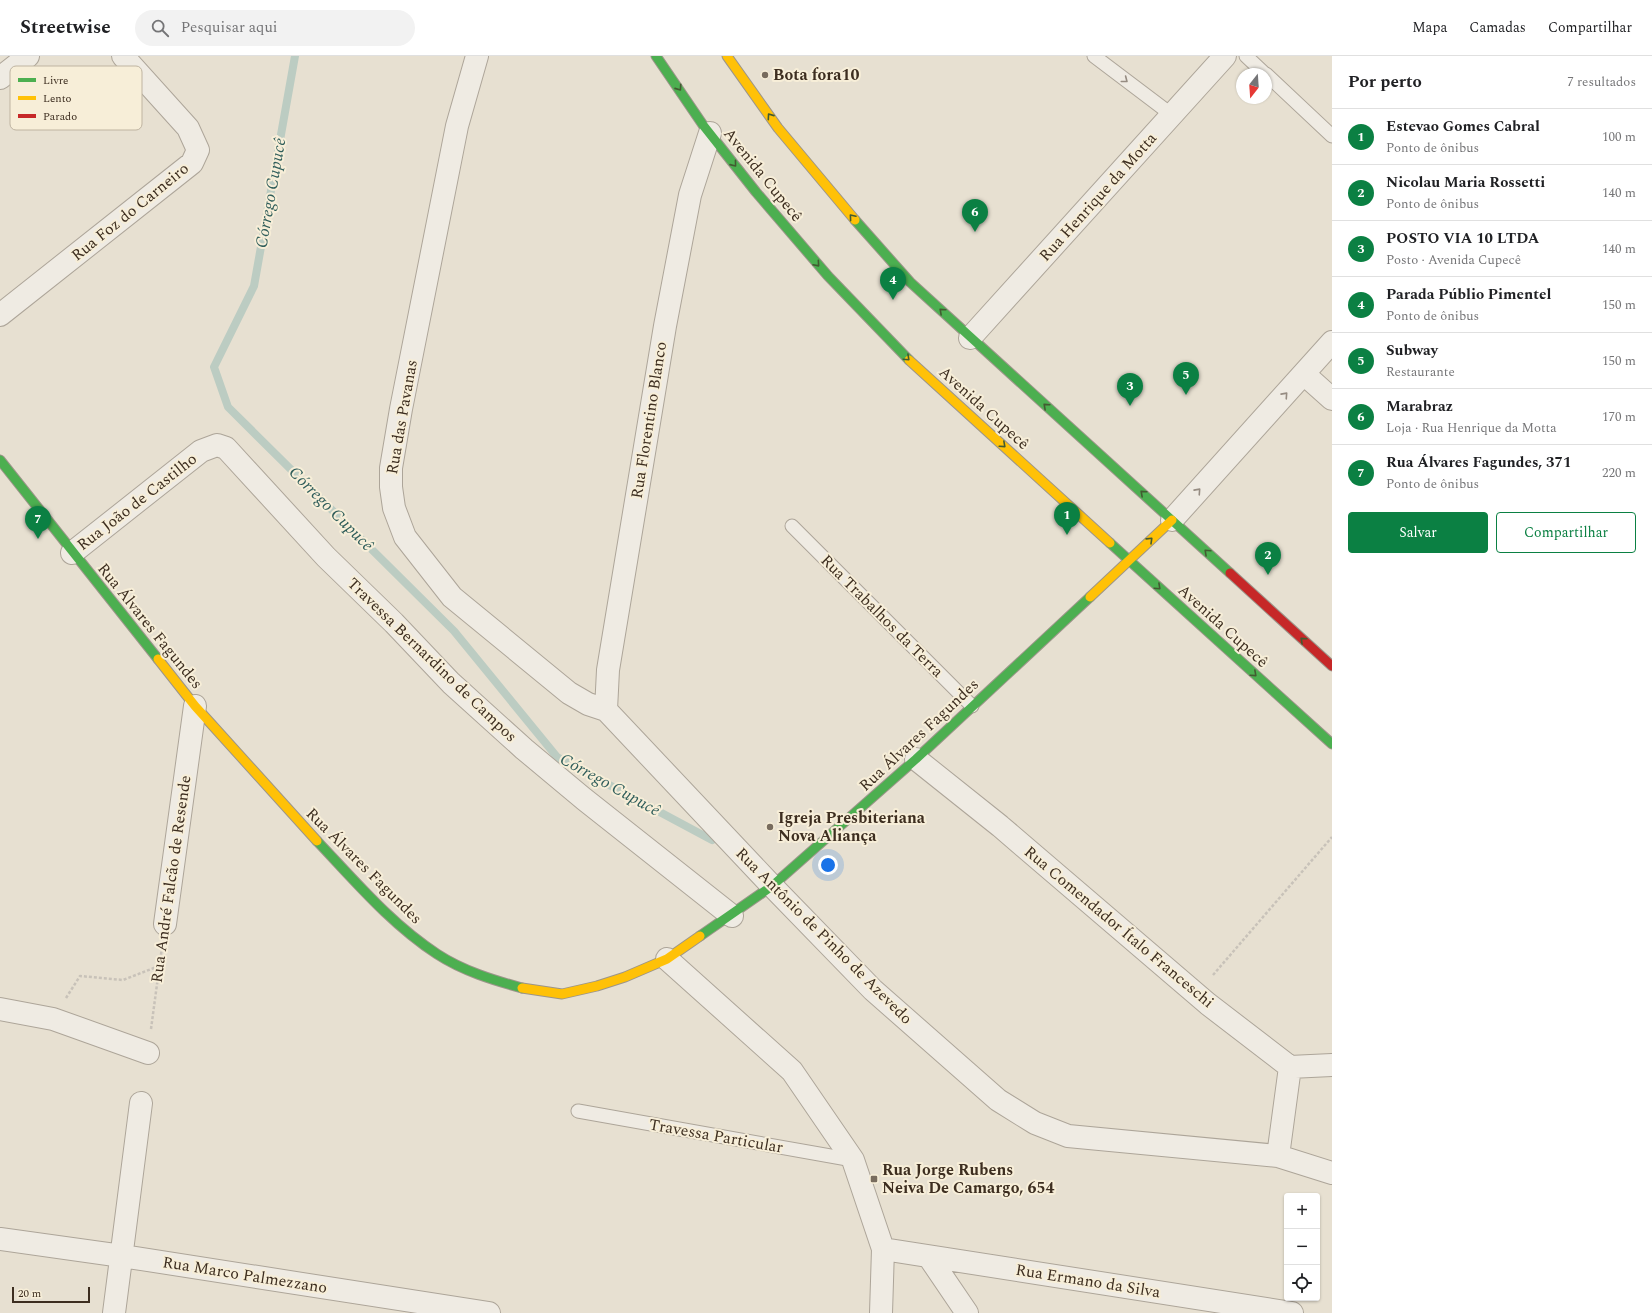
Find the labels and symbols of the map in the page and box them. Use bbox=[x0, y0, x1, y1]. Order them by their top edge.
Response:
place label: Bota fora10 bbox=[773, 63, 859, 87]
legend bbox=[10, 66, 142, 130]
north arrow bbox=[1236, 68, 1272, 104]
marker: Bota fora10 bbox=[760, 70, 770, 80]
text: Livre bbox=[43, 72, 68, 89]
one-way arrow bbox=[1121, 75, 1128, 82]
one-way arrow bbox=[674, 84, 682, 91]
text: Lento bbox=[43, 90, 72, 107]
text: Parado bbox=[43, 108, 77, 125]
one-way arrow bbox=[768, 114, 775, 121]
street label: Avenida Cupecê bbox=[718, 123, 808, 227]
street label: Rua Henrique da Motta bbox=[1033, 127, 1163, 267]
water label: Córrego Cupucê bbox=[249, 135, 294, 250]
street label: Rua Foz do Carneiro bbox=[66, 157, 194, 267]
one-way arrow bbox=[730, 159, 737, 166]
pin: 6 bbox=[962, 199, 988, 232]
one-way arrow bbox=[850, 214, 857, 221]
one-way arrow bbox=[812, 259, 819, 266]
pin: 4 bbox=[880, 267, 906, 300]
one-way arrow bbox=[939, 308, 947, 315]
street label: Rua Florentino Blanco bbox=[625, 340, 673, 500]
one-way arrow bbox=[902, 353, 909, 360]
street label: Rua das Pavanas bbox=[380, 358, 424, 476]
street label: Avenida Cupecê bbox=[933, 361, 1035, 455]
pin: 5 bbox=[1173, 362, 1199, 395]
pin: 3 bbox=[1117, 373, 1143, 406]
one-way arrow bbox=[1281, 392, 1288, 399]
one-way arrow bbox=[1043, 404, 1051, 411]
one-way arrow bbox=[998, 441, 1006, 448]
street label: Rua João de Castilho bbox=[72, 447, 202, 557]
water label: Córrego Cupucê bbox=[282, 460, 380, 558]
one-way arrow bbox=[1193, 488, 1200, 496]
one-way arrow bbox=[1140, 491, 1147, 498]
pin: 1 bbox=[1054, 502, 1080, 535]
pin: 7 bbox=[25, 506, 51, 539]
one-way arrow bbox=[1145, 537, 1153, 545]
pin: 2 bbox=[1255, 542, 1281, 575]
street label: Rua Trabalhos da Terra bbox=[815, 549, 949, 683]
one-way arrow bbox=[1204, 549, 1212, 557]
street label: Rua Álvares Fagundes bbox=[91, 558, 209, 694]
street label: Travessa Bernardino de Campos bbox=[342, 572, 522, 748]
street label: Avenida Cupecê bbox=[1172, 579, 1274, 673]
one-way arrow bbox=[1153, 582, 1160, 589]
one-way arrow bbox=[1300, 637, 1308, 644]
one-way arrow bbox=[1249, 669, 1257, 677]
street label: Rua Álvares Fagundes bbox=[854, 673, 984, 797]
water label: Córrego Cupucê bbox=[555, 747, 665, 824]
street label: Rua André Falcão de Resende bbox=[145, 774, 197, 984]
street label: Rua Álvares Fagundes bbox=[300, 802, 428, 930]
place label: Igreja Presbiteriana Nova Aliança bbox=[778, 806, 926, 848]
marker: Igreja Presbiteriana Nova Aliança bbox=[765, 822, 775, 832]
street label: Rua Comendador Ítalo Franceschi bbox=[1019, 840, 1219, 1014]
street label: Rua Antônio de Pinho de Azevedo bbox=[730, 842, 918, 1030]
your location bbox=[818, 855, 838, 875]
street label: Travessa Particular bbox=[647, 1112, 785, 1160]
place label: Rua Jorge Rubens Neiva De Camargo, 654 bbox=[882, 1158, 1055, 1200]
marker: Rua Jorge Rubens Neiva De Camargo, 654 bbox=[869, 1174, 879, 1184]
street label: Rua Marco Palmezzano bbox=[161, 1250, 329, 1300]
street label: Rua Ermano da Silva bbox=[1014, 1258, 1162, 1304]
scale bar bbox=[12, 1285, 90, 1304]

